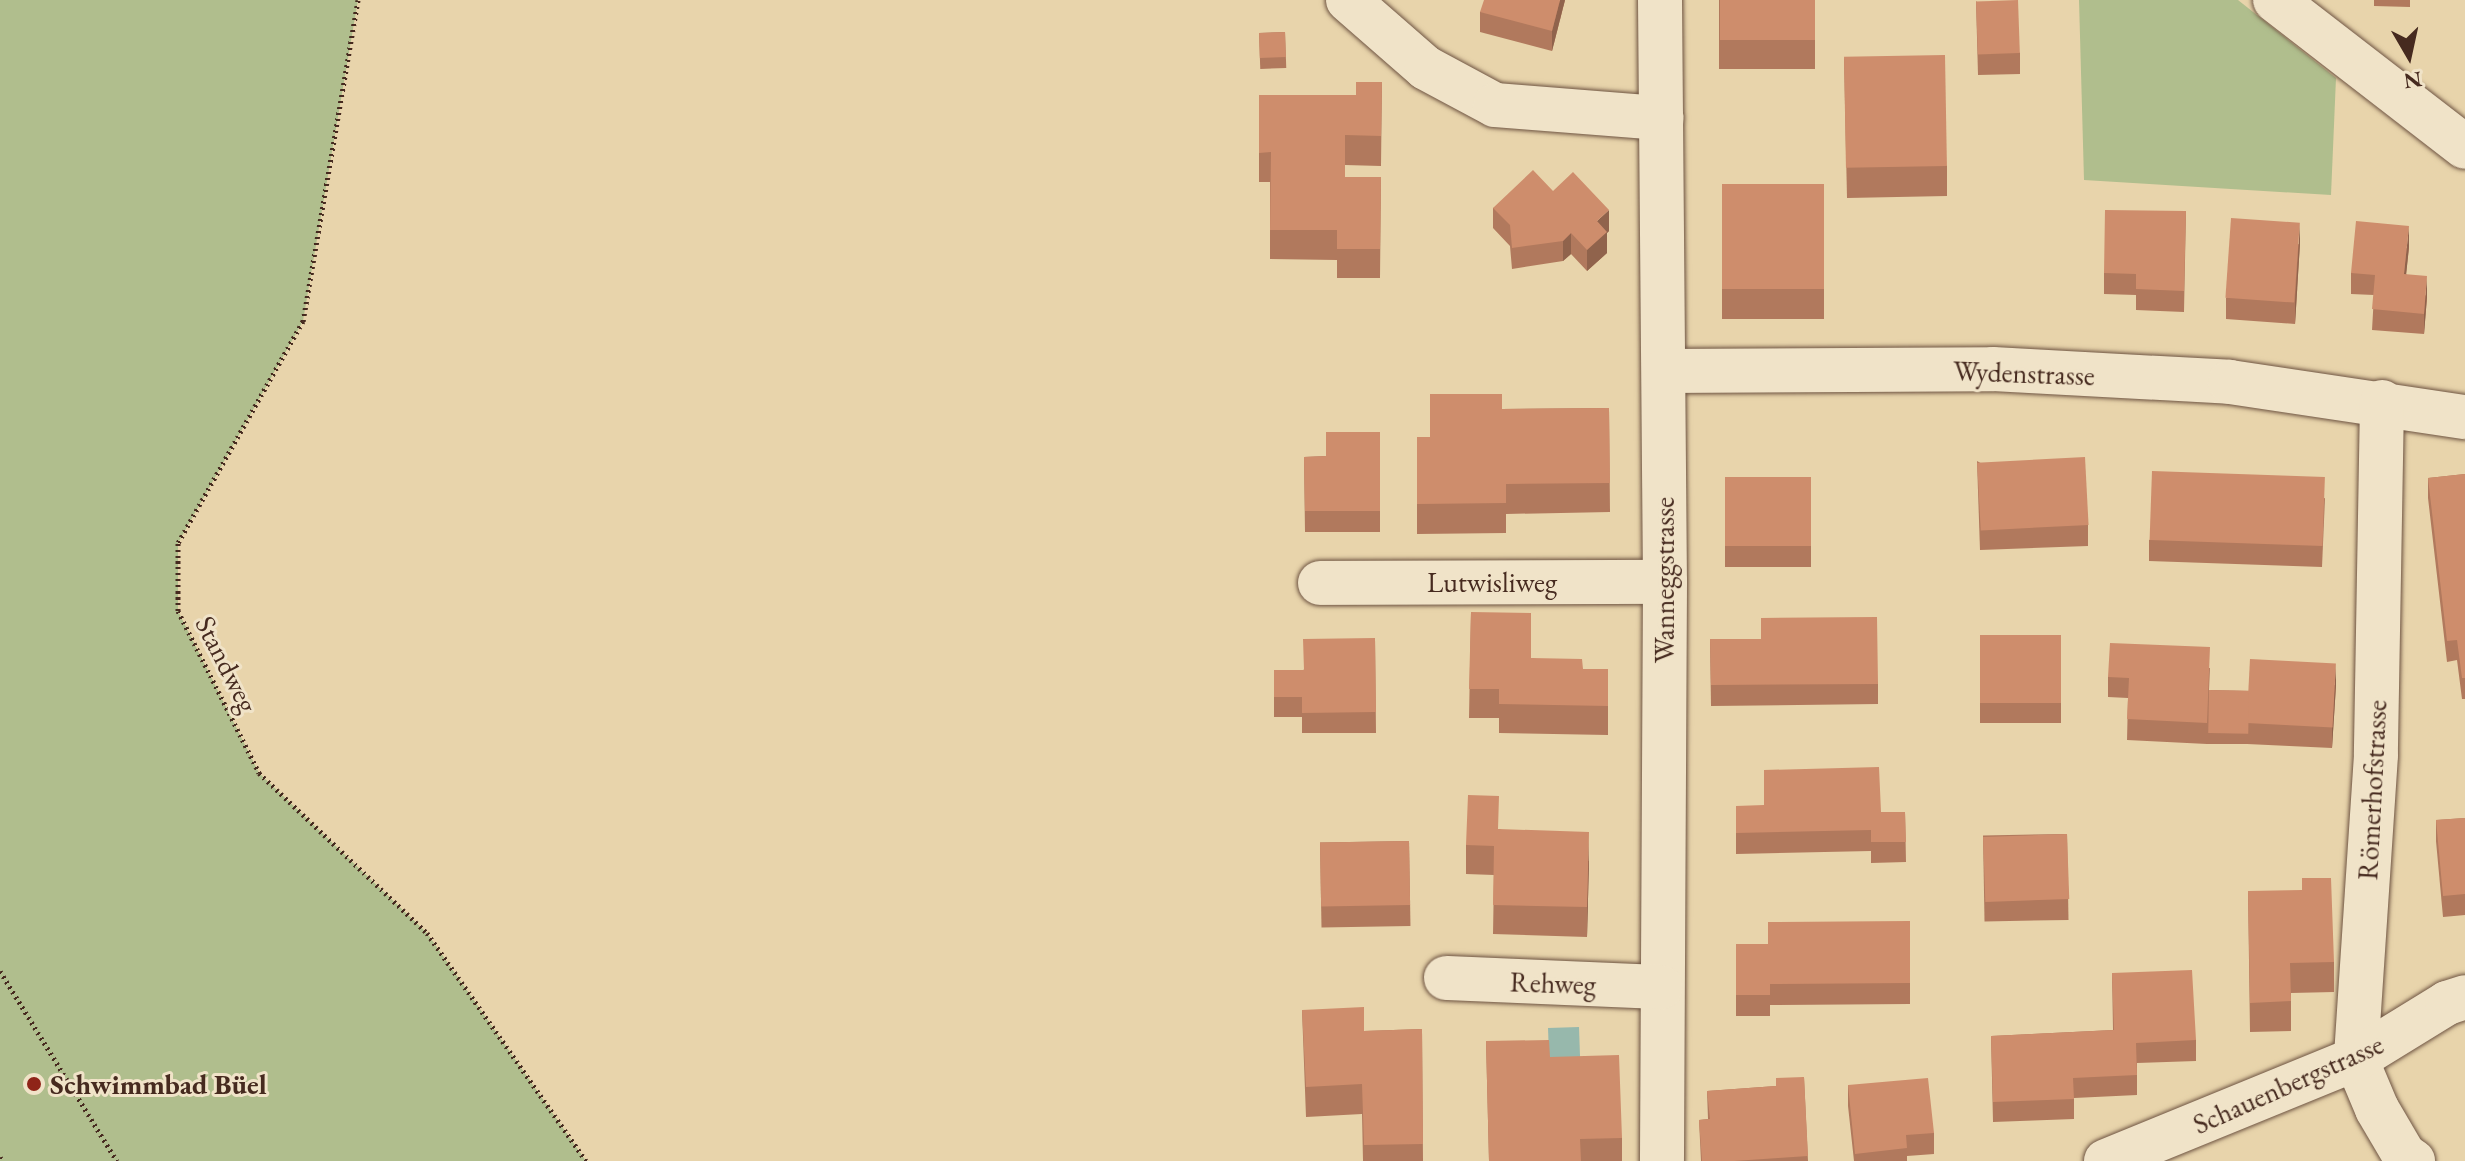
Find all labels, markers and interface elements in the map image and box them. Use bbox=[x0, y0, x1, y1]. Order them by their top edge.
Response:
north arrow bbox=[2369, 16, 2449, 96]
text: N bbox=[2402, 64, 2424, 96]
street label: Wydenstrasse bbox=[1953, 354, 2095, 392]
street label: Wanneggstrasse bbox=[1647, 497, 1681, 663]
street label: Lutwisliweg bbox=[1427, 565, 1557, 599]
street label: Standweg bbox=[189, 610, 265, 718]
street label: Römerhofstrasse bbox=[2351, 699, 2393, 881]
street label: Rehweg bbox=[1509, 965, 1597, 1001]
street label: Schauenbergstrasse bbox=[2188, 1027, 2388, 1141]
place label: Schwimmbad Büel bbox=[50, 1067, 267, 1101]
marker: Schwimmbad Büel bbox=[25, 1075, 43, 1093]

